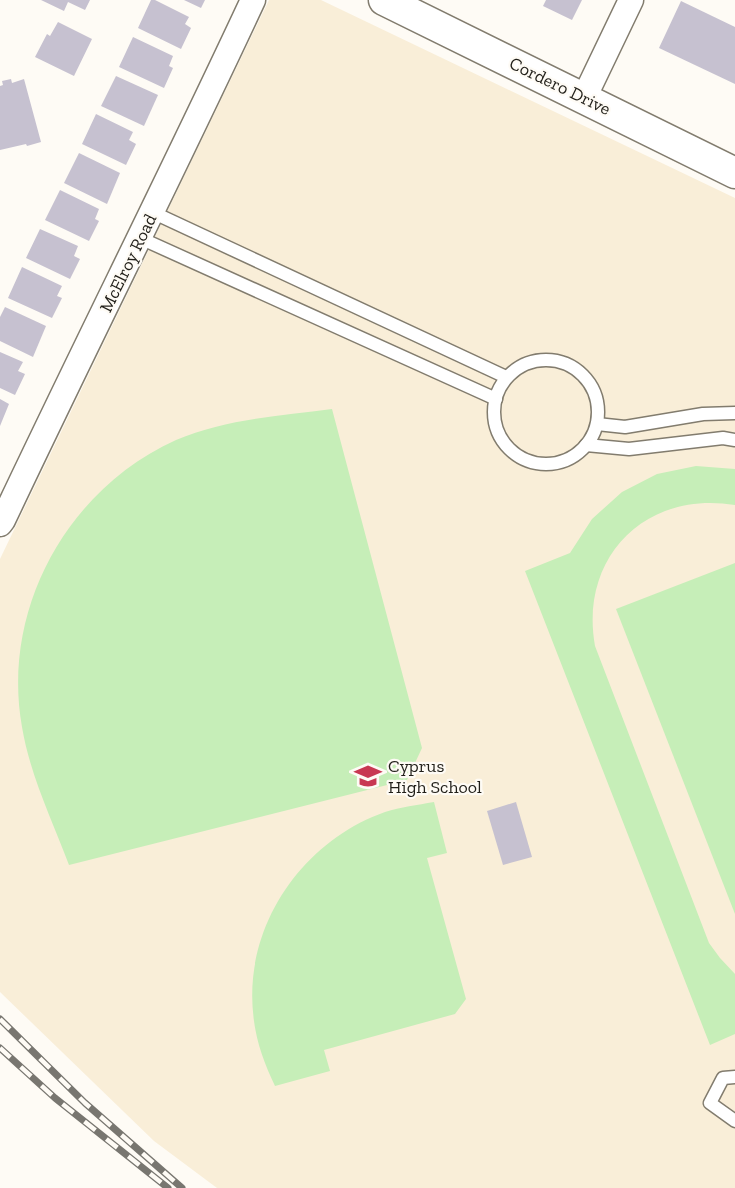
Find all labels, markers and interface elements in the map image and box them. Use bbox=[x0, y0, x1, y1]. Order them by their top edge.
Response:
street label: Cordero Drive bbox=[506, 52, 614, 120]
street label: McElroy Road bbox=[95, 210, 161, 316]
place label: Cyprus High School bbox=[388, 755, 482, 798]
school or university icon: Cyprus High School bbox=[353, 761, 383, 791]

